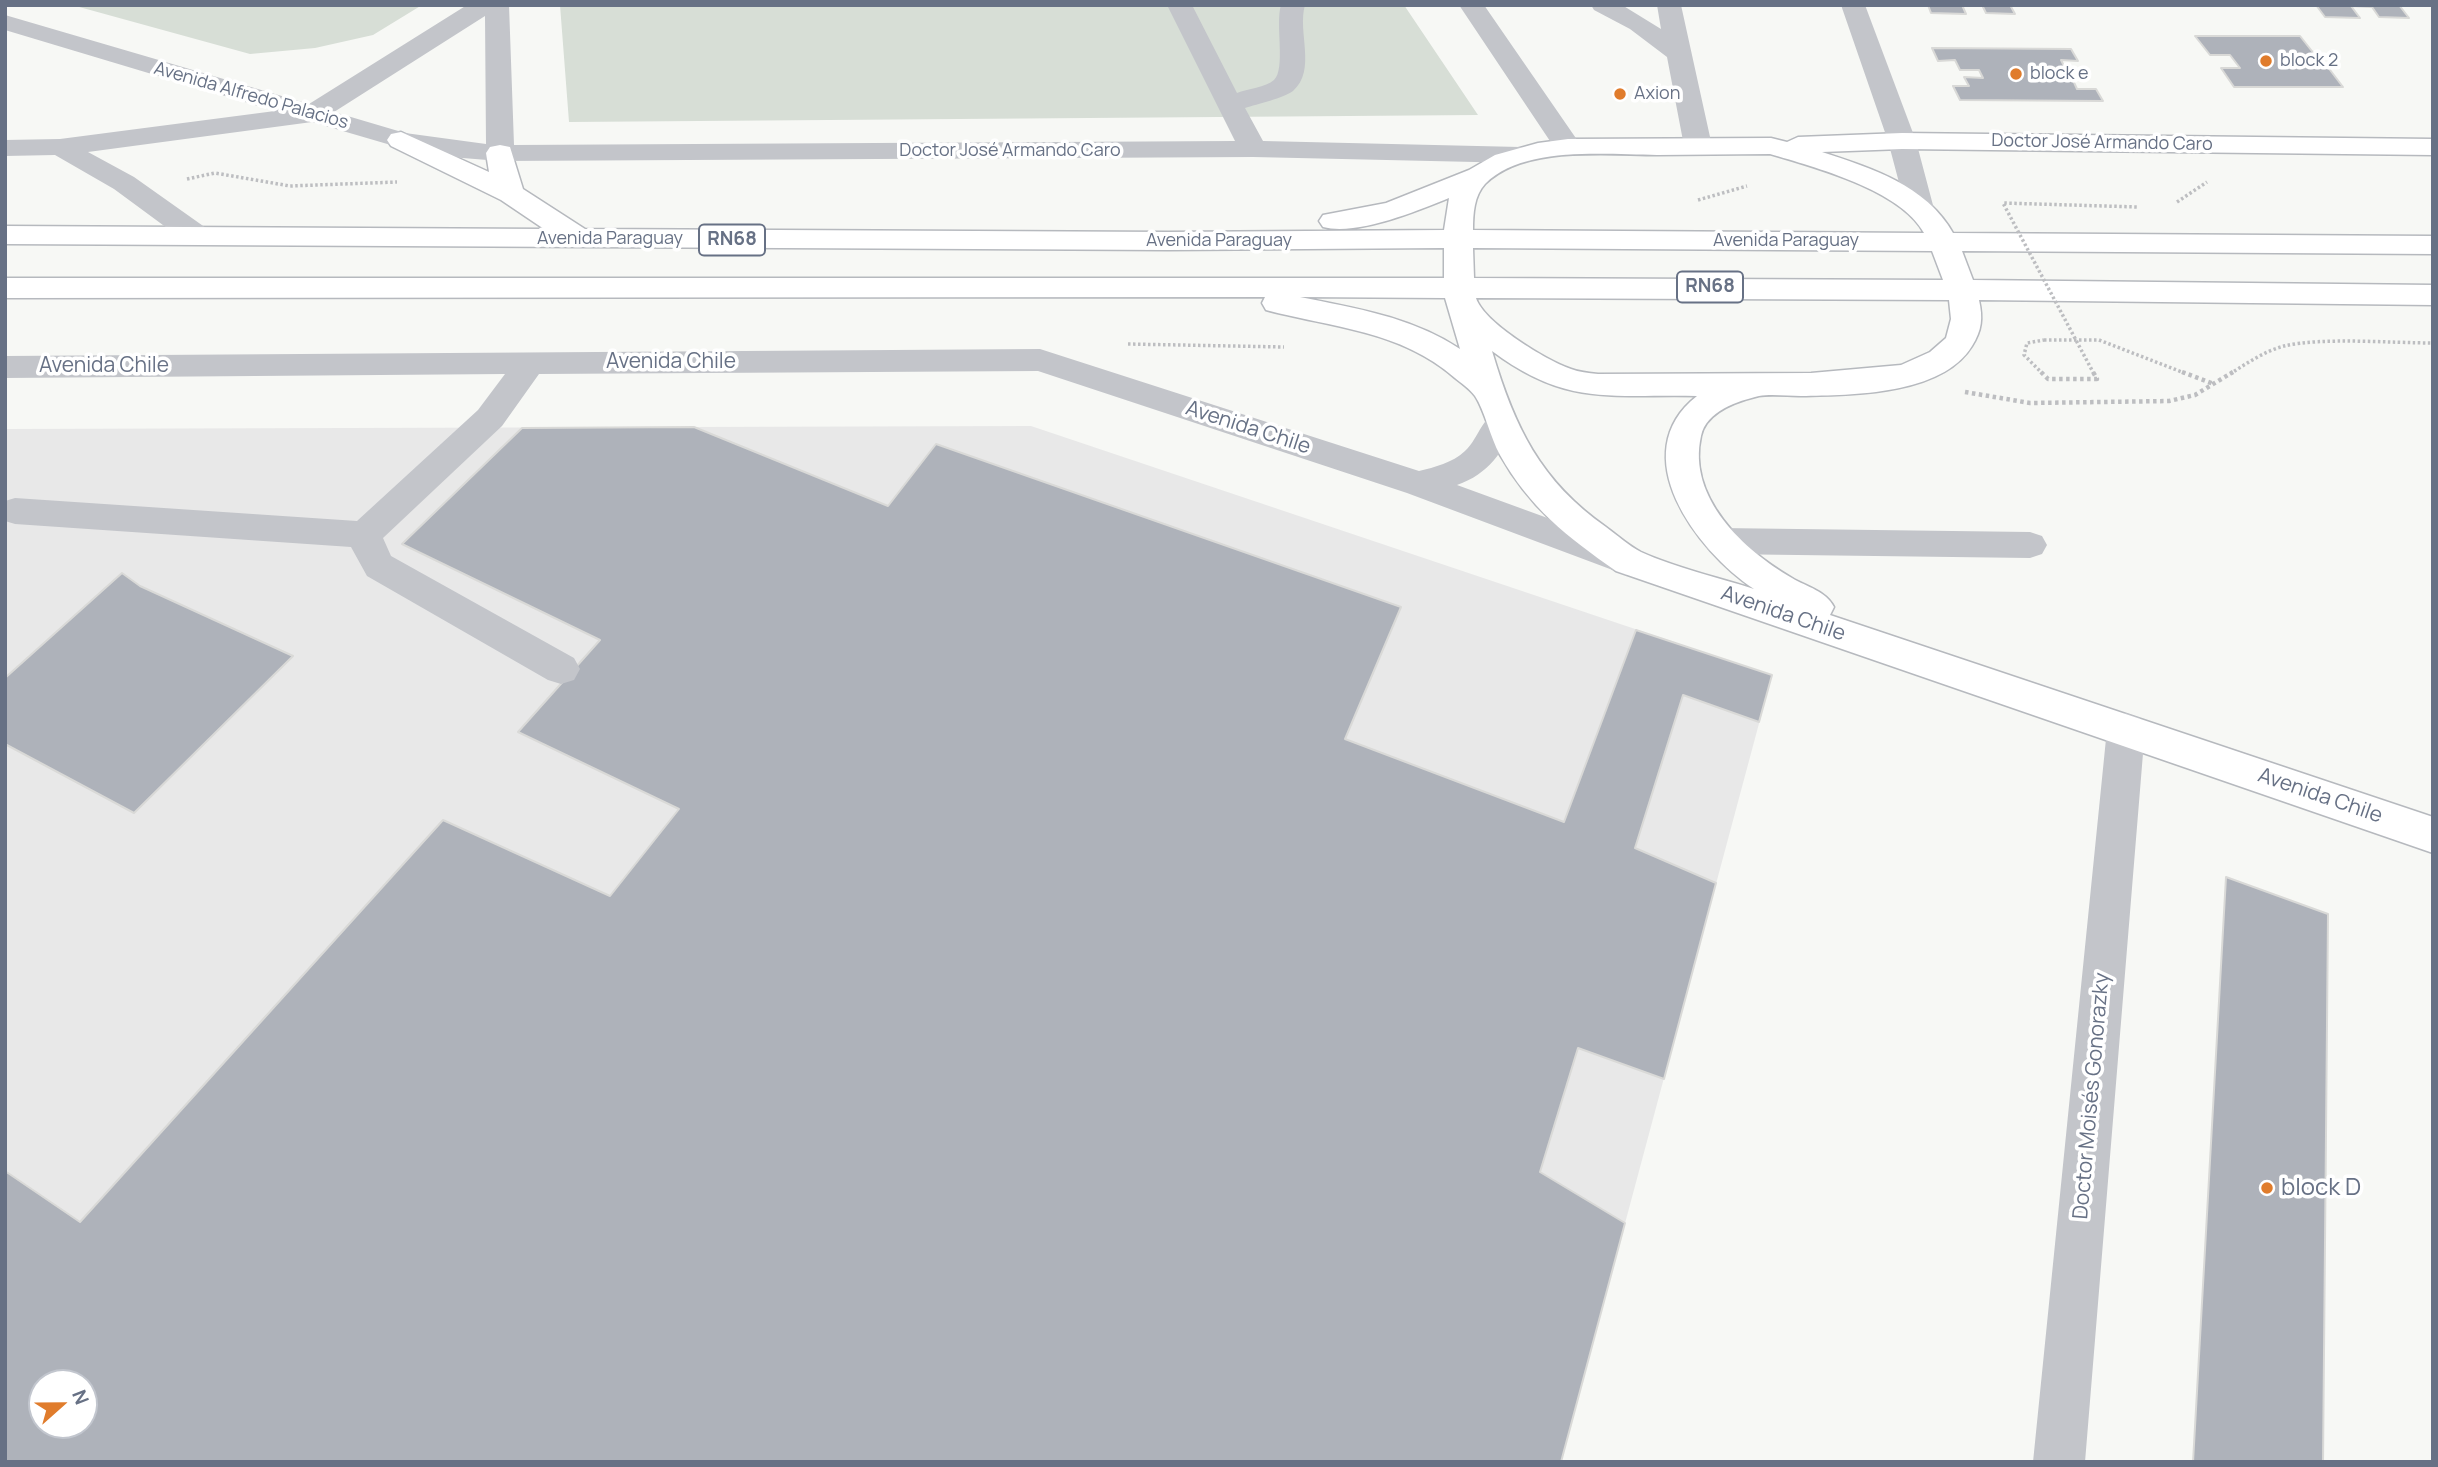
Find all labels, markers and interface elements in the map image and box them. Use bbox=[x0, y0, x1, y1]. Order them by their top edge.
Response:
place label: block 2 bbox=[2280, 50, 2338, 72]
marker: block 2 bbox=[2258, 53, 2274, 69]
street label: Avenida Alfredo Palacios bbox=[151, 58, 351, 134]
place label: block e bbox=[2030, 63, 2089, 85]
marker: block e bbox=[2008, 66, 2024, 82]
place label: Axion bbox=[1634, 83, 1680, 105]
marker: Axion bbox=[1612, 86, 1628, 102]
street label: Doctor José Armando Caro bbox=[1991, 130, 2213, 156]
street label: Doctor José Armando Caro bbox=[899, 140, 1121, 162]
road number: RN68 bbox=[699, 224, 765, 256]
street label: Avenida Paraguay bbox=[537, 228, 683, 250]
street label: Avenida Paraguay bbox=[1146, 230, 1292, 252]
street label: Avenida Paraguay bbox=[1713, 230, 1859, 252]
road number: RN68 bbox=[1677, 272, 1743, 302]
street label: Avenida Chile bbox=[606, 349, 736, 375]
street label: Avenida Chile bbox=[39, 353, 169, 379]
street label: Avenida Chile bbox=[1182, 396, 1314, 460]
street label: Avenida Chile bbox=[1717, 581, 1849, 647]
street label: Avenida Chile bbox=[2254, 763, 2386, 829]
street label: Doctor Moisés Gonorazky bbox=[2069, 972, 2115, 1220]
place label: block D bbox=[2281, 1174, 2361, 1202]
marker: block D bbox=[2259, 1180, 2275, 1196]
north arrow bbox=[28, 1369, 98, 1439]
text: N bbox=[66, 1386, 95, 1408]

